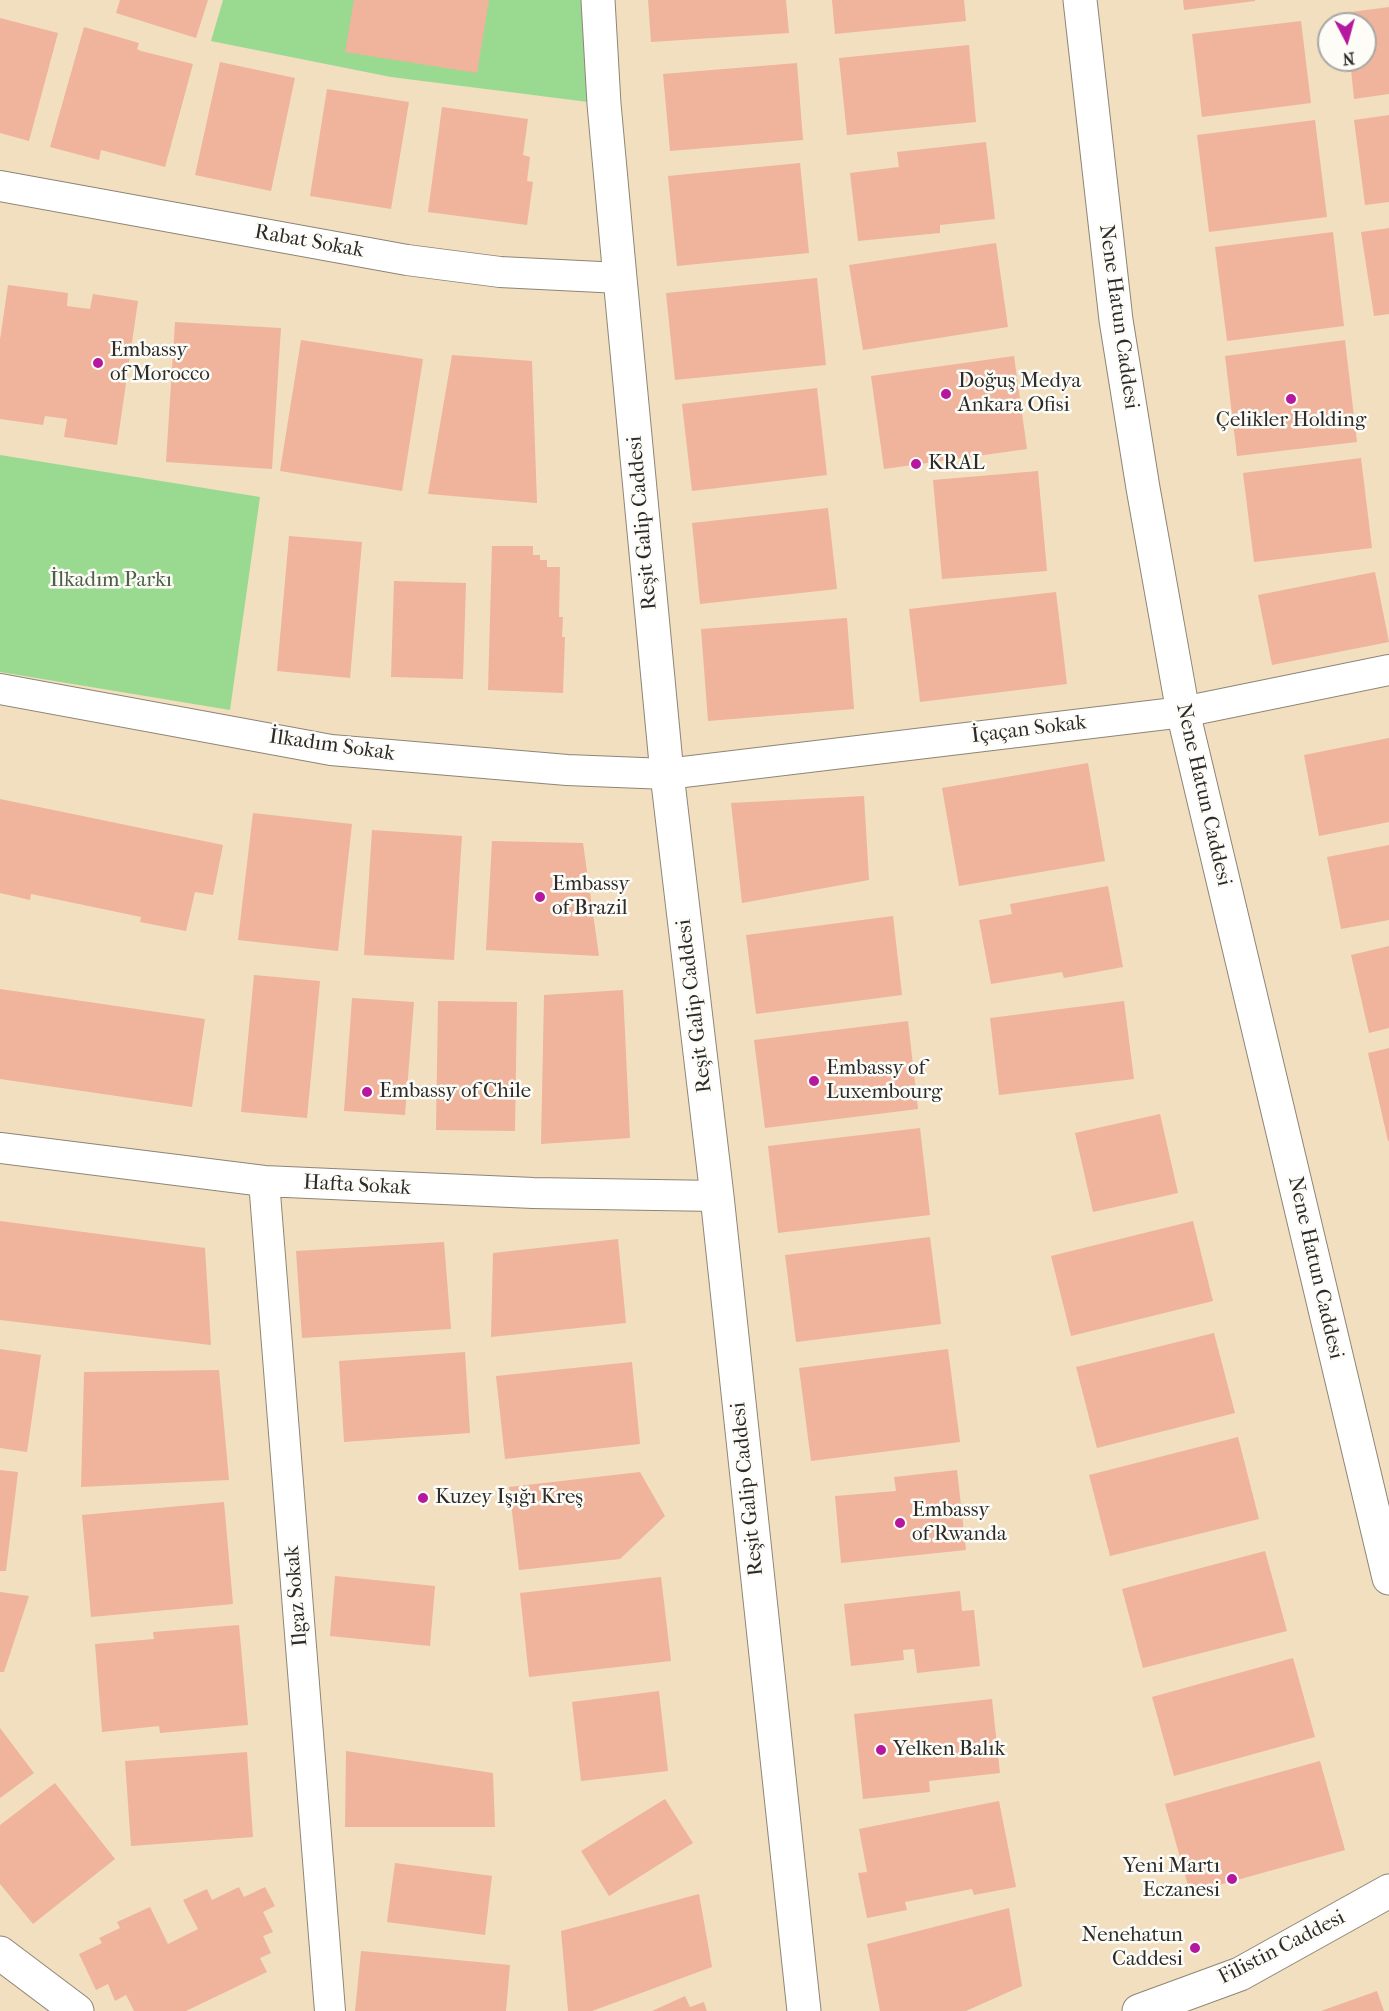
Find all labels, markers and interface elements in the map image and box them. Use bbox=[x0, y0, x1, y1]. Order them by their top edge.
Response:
north arrow bbox=[1317, 12, 1377, 72]
text: N bbox=[1342, 48, 1356, 68]
street label: Rabat Sokak bbox=[252, 220, 366, 264]
street label: Nene Hatun Caddesi bbox=[1093, 223, 1143, 411]
place label: Embassy of Morocco bbox=[110, 338, 210, 388]
marker: Embassy of Morocco bbox=[91, 356, 105, 370]
place label: Doğuş Medya Ankara Ofisi bbox=[958, 369, 1081, 419]
marker: Doğuş Medya Ankara Ofisi bbox=[939, 387, 953, 401]
marker: Çelikler Holding bbox=[1284, 392, 1298, 406]
place label: Çelikler Holding bbox=[1216, 408, 1366, 434]
street label: Reşit Galip Caddesi bbox=[623, 435, 663, 611]
place label: KRAL bbox=[928, 451, 985, 477]
marker: KRAL bbox=[909, 457, 923, 471]
park label: İlkadım Parkı bbox=[50, 568, 172, 594]
street label: Nene Hatun Caddesi bbox=[1170, 701, 1236, 889]
street label: İçaçan Sokak bbox=[970, 710, 1088, 750]
street label: İlkadım Sokak bbox=[268, 725, 396, 767]
place label: Embassy of Brazil bbox=[552, 872, 629, 922]
marker: Embassy of Brazil bbox=[533, 890, 547, 904]
street label: Reşit Galip Caddesi bbox=[672, 918, 718, 1094]
place label: Embassy of Luxembourg bbox=[826, 1056, 942, 1106]
marker: Embassy of Luxembourg bbox=[807, 1074, 821, 1088]
place label: Embassy of Chile bbox=[379, 1079, 531, 1105]
marker: Embassy of Chile bbox=[360, 1085, 374, 1099]
street label: Hafta Sokak bbox=[303, 1171, 411, 1201]
street label: Nene Hatun Caddesi bbox=[1282, 1174, 1348, 1362]
street label: Reşit Galip Caddesi bbox=[726, 1401, 770, 1577]
place label: Kuzey Işığı Kreş bbox=[435, 1485, 583, 1511]
marker: Kuzey Işığı Kreş bbox=[416, 1491, 430, 1505]
place label: Embassy of Rwanda bbox=[912, 1498, 1007, 1548]
marker: Embassy of Rwanda bbox=[893, 1516, 907, 1530]
street label: Ilgaz Sokak bbox=[280, 1544, 314, 1648]
place label: Yelken Balık bbox=[893, 1737, 1005, 1763]
marker: Yelken Balık bbox=[874, 1743, 888, 1757]
place label: Yeni Martı Eczanesi bbox=[1123, 1854, 1220, 1904]
marker: Yeni Martı Eczanesi bbox=[1225, 1872, 1239, 1886]
street label: Filistin Caddesi bbox=[1214, 1905, 1350, 1991]
place label: Nenehatun Caddesi bbox=[1082, 1923, 1183, 1973]
marker: Nenehatun Caddesi bbox=[1188, 1941, 1202, 1955]

